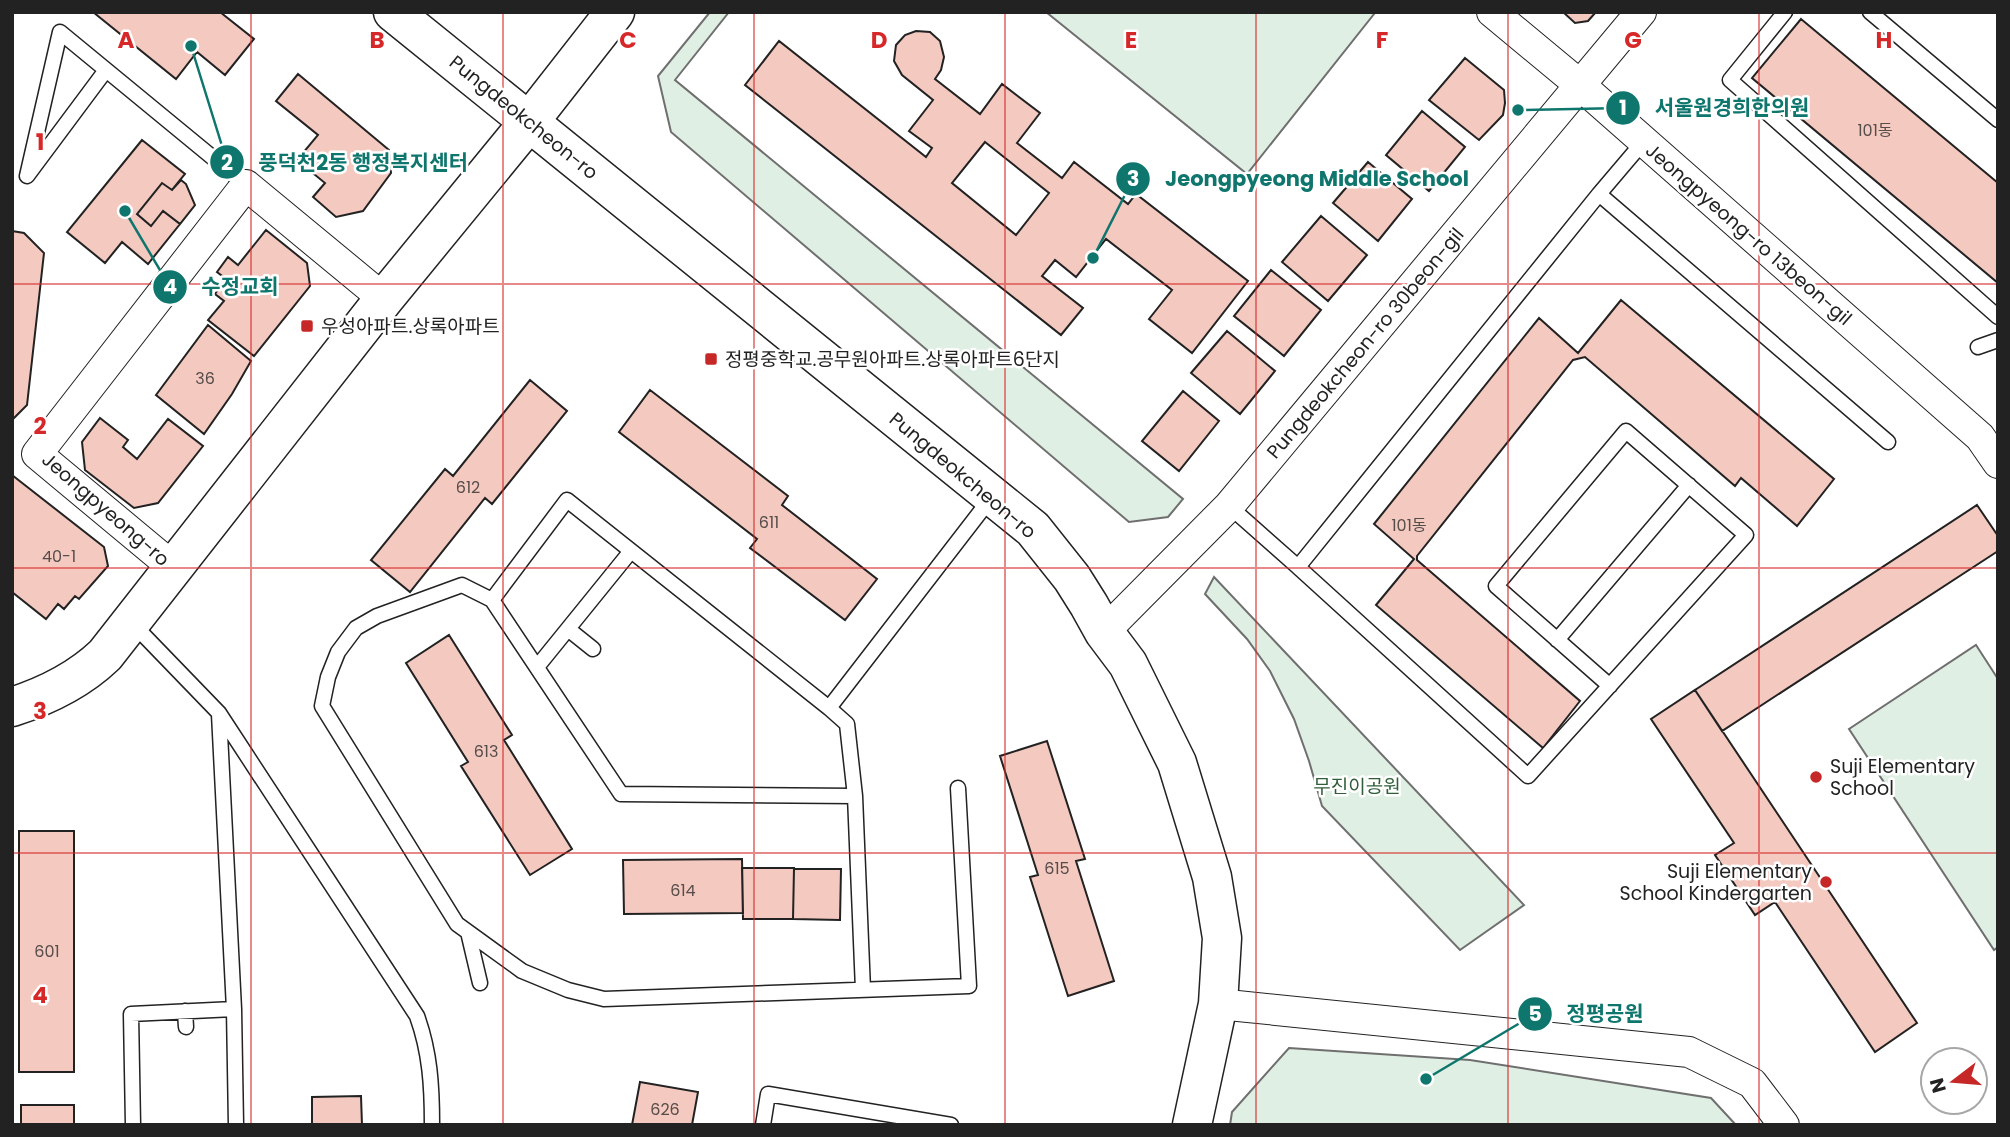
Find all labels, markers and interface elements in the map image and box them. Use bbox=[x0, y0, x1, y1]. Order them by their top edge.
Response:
text: A bbox=[118, 24, 135, 56]
text: B bbox=[369, 24, 385, 56]
text: C bbox=[619, 24, 637, 56]
text: D bbox=[871, 24, 887, 56]
text: E bbox=[1125, 24, 1137, 56]
text: F bbox=[1376, 24, 1388, 56]
text: G bbox=[1624, 24, 1642, 56]
text: H bbox=[1876, 24, 1892, 56]
street label: Pungdeokcheon-ro bbox=[444, 49, 604, 186]
callout: 서울원경희한의원 bbox=[1606, 87, 1823, 129]
text: 1 bbox=[1619, 93, 1627, 122]
text: 서울원경희한의원 bbox=[1655, 93, 1809, 122]
house number: 101동 bbox=[1857, 119, 1893, 142]
text: 1 bbox=[36, 126, 44, 158]
street label: Jeongpyeong-ro 13beon-gil bbox=[1640, 137, 1858, 332]
callout: 풍덕천2동 행정복지센터 bbox=[210, 141, 482, 183]
text: 2 bbox=[221, 148, 233, 177]
text: 풍덕천2동 행정복지센터 bbox=[258, 148, 468, 177]
callout: Jeongpyeong Middle School bbox=[1116, 158, 1482, 200]
text: 3 bbox=[1127, 164, 1139, 193]
text: Jeongpyeong Middle School bbox=[1165, 164, 1469, 193]
street label: Pungdeokcheon-ro 30beon-gil bbox=[1261, 222, 1470, 465]
callout: 수정교회 bbox=[152, 266, 292, 308]
text: 4 bbox=[163, 272, 177, 301]
text: 수정교회 bbox=[201, 272, 279, 301]
place label: 우성아파트.상록아파트 bbox=[321, 313, 500, 340]
marker: 우성아파트.상록아파트 bbox=[299, 318, 315, 334]
place label: 정평중학교.공무원아파트.상록아파트6단지 bbox=[725, 346, 1060, 373]
marker: 정평중학교.공무원아파트.상록아파트6단지 bbox=[703, 351, 719, 367]
house number: 36 bbox=[195, 367, 215, 390]
street label: Pungdeokcheon-ro bbox=[883, 406, 1042, 545]
text: 2 bbox=[33, 410, 47, 442]
street label: Jeongpyeong-ro bbox=[36, 446, 175, 572]
house number: 612 bbox=[456, 476, 480, 499]
house number: 611 bbox=[759, 511, 779, 534]
house number: 101동 bbox=[1391, 514, 1427, 537]
house number: 40-1 bbox=[42, 545, 76, 568]
text: 3 bbox=[33, 695, 47, 727]
house number: 613 bbox=[474, 740, 498, 763]
place label: Suji Elementary School bbox=[1830, 753, 1975, 802]
marker: Suji Elementary School bbox=[1808, 769, 1824, 785]
park label: 무진이공원 bbox=[1313, 773, 1401, 800]
house number: 615 bbox=[1044, 857, 1070, 880]
place label: Suji Elementary School Kindergarten bbox=[1620, 858, 1812, 907]
marker: Suji Elementary School Kindergarten bbox=[1818, 874, 1834, 890]
house number: 614 bbox=[670, 879, 696, 902]
house number: 601 bbox=[34, 940, 60, 963]
text: 4 bbox=[32, 979, 48, 1011]
callout: 정평공원 bbox=[1518, 993, 1658, 1035]
text: 5 bbox=[1528, 999, 1542, 1028]
text: 정평공원 bbox=[1566, 999, 1644, 1028]
north arrow bbox=[1919, 1046, 1989, 1116]
text: N bbox=[1923, 1075, 1953, 1096]
house number: 626 bbox=[650, 1098, 680, 1121]

